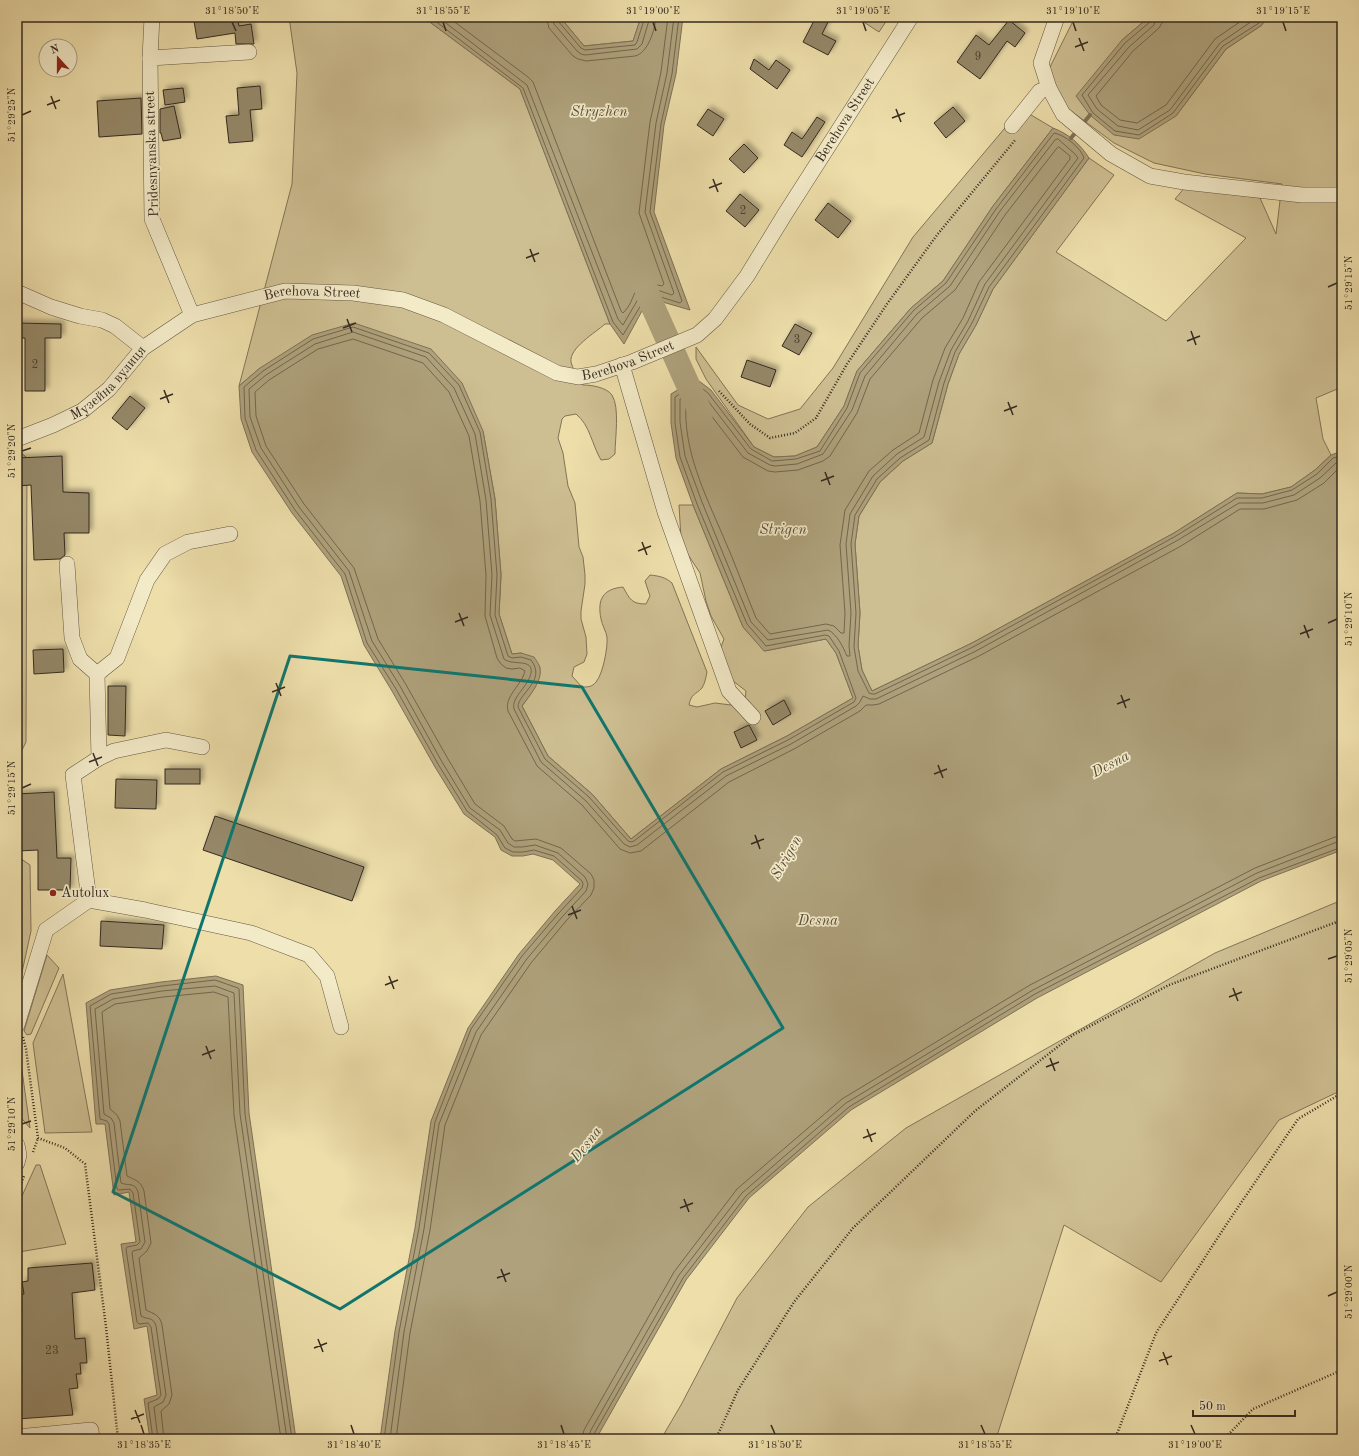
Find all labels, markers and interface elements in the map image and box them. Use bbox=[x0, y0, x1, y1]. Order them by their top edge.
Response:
text: 31°18'50"E bbox=[205, 6, 259, 16]
text: 31°18'55"E bbox=[416, 6, 470, 16]
text: 31°19'00"E bbox=[626, 6, 680, 16]
text: 31°19'05"E bbox=[836, 6, 890, 16]
text: 31°19'10"E bbox=[1046, 6, 1100, 16]
text: 31°19'15"E bbox=[1256, 6, 1310, 16]
north arrow bbox=[38, 38, 78, 78]
text: N bbox=[49, 43, 61, 57]
house number: 9 bbox=[975, 51, 981, 63]
street label: Berehova Street bbox=[813, 75, 877, 165]
text: 51°29'25"N bbox=[7, 87, 17, 142]
street label: Pridesnyanska street bbox=[143, 90, 161, 217]
water label: Stryzhen bbox=[570, 105, 628, 120]
house number: 2 bbox=[740, 205, 746, 217]
text: 51°29'15"N bbox=[1344, 255, 1354, 310]
street label: Berehova Street bbox=[262, 284, 362, 303]
house number: 3 bbox=[794, 334, 800, 346]
street label: Berehova Street bbox=[581, 338, 676, 383]
street label: Музейна вулиця bbox=[68, 343, 149, 423]
house number: 2 bbox=[32, 359, 38, 371]
text: 51°29'20"N bbox=[7, 423, 17, 478]
water label: Strigen bbox=[759, 523, 807, 538]
text: 51°29'10"N bbox=[1344, 591, 1354, 646]
water label: Desna bbox=[1089, 749, 1132, 782]
text: 51°29'15"N bbox=[7, 760, 17, 815]
water label: Strigen bbox=[769, 833, 806, 882]
place label: Autolux bbox=[61, 886, 110, 900]
marker: Autolux bbox=[48, 888, 58, 898]
water label: Desna bbox=[797, 914, 838, 929]
text: 51°29'05"N bbox=[1344, 928, 1354, 983]
text: 51°29'10"N bbox=[7, 1096, 17, 1151]
water label: Desna bbox=[568, 1124, 605, 1166]
text: 51°29'00"N bbox=[1344, 1264, 1354, 1319]
house number: 23 bbox=[45, 1345, 59, 1357]
scale bar bbox=[1193, 1392, 1295, 1418]
text: 50 m bbox=[1199, 1400, 1226, 1413]
text: 31°18'35"E bbox=[117, 1440, 171, 1450]
text: 31°18'40"E bbox=[327, 1440, 381, 1450]
text: 31°18'45"E bbox=[537, 1440, 591, 1450]
text: 31°18'50"E bbox=[748, 1440, 802, 1450]
text: 31°18'55"E bbox=[958, 1440, 1012, 1450]
text: 31°19'00"E bbox=[1168, 1440, 1222, 1450]

